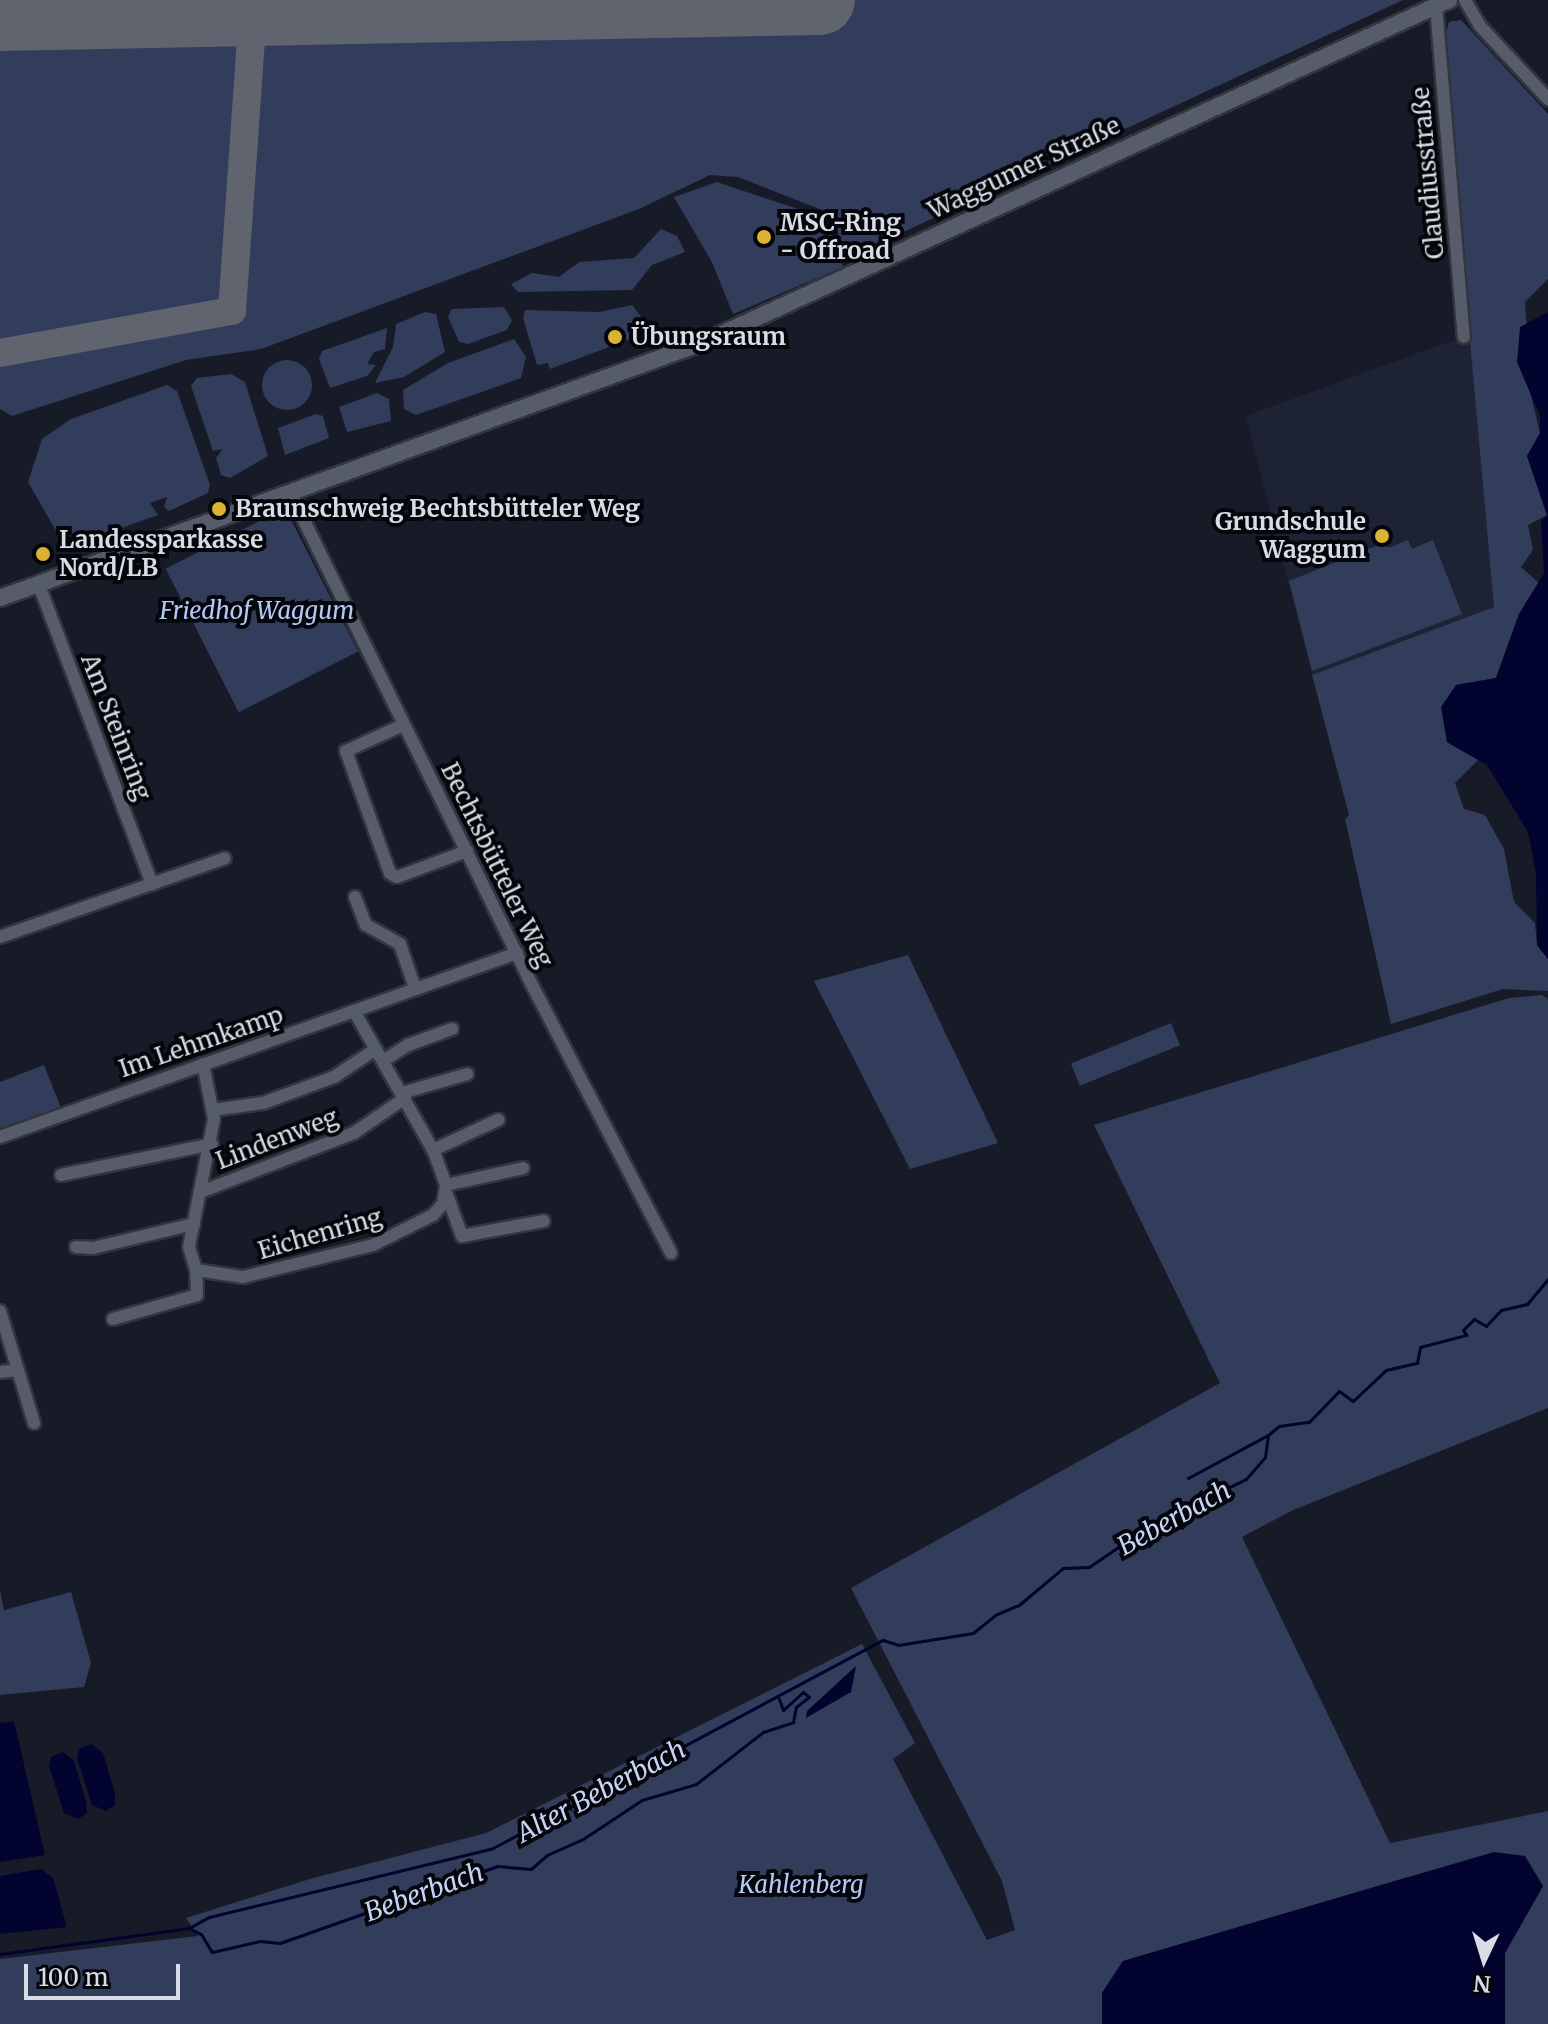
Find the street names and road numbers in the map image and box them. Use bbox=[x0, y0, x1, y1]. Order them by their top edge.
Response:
street label: Claudiusstraße bbox=[1406, 86, 1450, 260]
street label: Waggumer Straße bbox=[924, 111, 1124, 225]
street label: Am Steinring bbox=[75, 650, 157, 804]
street label: Bechtsbütteler Weg bbox=[435, 758, 559, 972]
street label: Im Lehmkamp bbox=[115, 1000, 287, 1084]
street label: Lindenweg bbox=[212, 1103, 342, 1175]
street label: Eichenring bbox=[255, 1203, 385, 1265]

